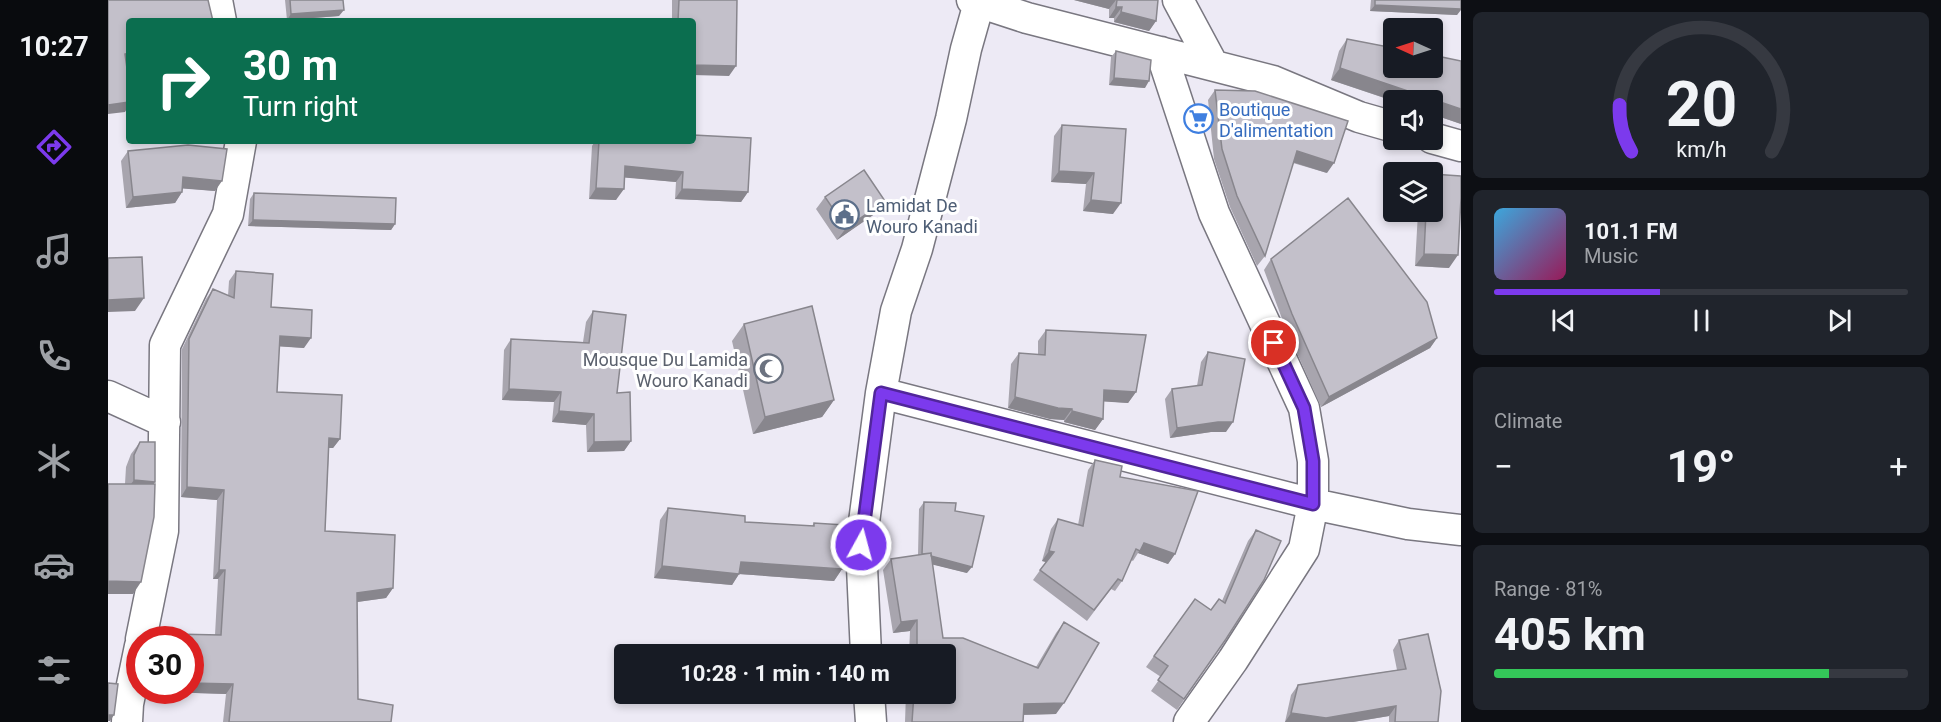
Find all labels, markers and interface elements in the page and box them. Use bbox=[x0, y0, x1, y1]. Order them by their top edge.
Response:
north arrow bbox=[1383, 18, 1443, 78]
map controls bbox=[1383, 18, 1443, 222]
text: 10:27 bbox=[19, 31, 89, 63]
text: 30 m bbox=[243, 41, 338, 90]
icon: right bbox=[144, 42, 222, 120]
text: 20 bbox=[1665, 68, 1737, 141]
button: sound bbox=[1383, 90, 1443, 150]
text: Turn right bbox=[243, 91, 358, 123]
place label: Boutique D'alimentation bbox=[1219, 99, 1334, 141]
supermarket icon: Boutique D'alimentation bbox=[1182, 103, 1214, 135]
icon: directions bbox=[33, 126, 75, 168]
text: km/h bbox=[1676, 137, 1726, 162]
button: layers bbox=[1383, 162, 1443, 222]
place label: Lamidat De Wouro Kanadi bbox=[866, 195, 978, 237]
public building icon: Lamidat De Wouro Kanadi bbox=[829, 199, 861, 231]
text: 101.1 FM bbox=[1584, 219, 1678, 244]
icon: music bbox=[33, 230, 75, 272]
text: Music bbox=[1584, 244, 1638, 268]
icon: previous bbox=[1547, 304, 1580, 337]
icon: pause bbox=[1685, 304, 1718, 337]
icon: next bbox=[1823, 304, 1856, 337]
pin bbox=[1248, 317, 1299, 368]
icon: arrive bbox=[1257, 326, 1290, 359]
icon: phone bbox=[33, 335, 75, 377]
place label: Mousque Du Lamida Wouro Kanadi bbox=[583, 349, 748, 391]
mosque icon: Mousque Du Lamida Wouro Kanadi bbox=[753, 353, 785, 385]
text: Climate bbox=[1494, 409, 1562, 433]
icon: climate bbox=[33, 440, 75, 482]
text: 19° bbox=[1666, 440, 1736, 493]
text: − bbox=[1494, 447, 1513, 486]
text: + bbox=[1889, 447, 1908, 486]
position arrow bbox=[829, 513, 893, 577]
icon: car bbox=[33, 544, 75, 586]
text: Range · 81% bbox=[1494, 577, 1602, 601]
text: 405 km bbox=[1494, 608, 1646, 661]
speed limit sign: 30 bbox=[126, 626, 204, 704]
icon: filters bbox=[33, 649, 75, 691]
text: 10:28 · 1 min · 140 m bbox=[680, 661, 890, 686]

